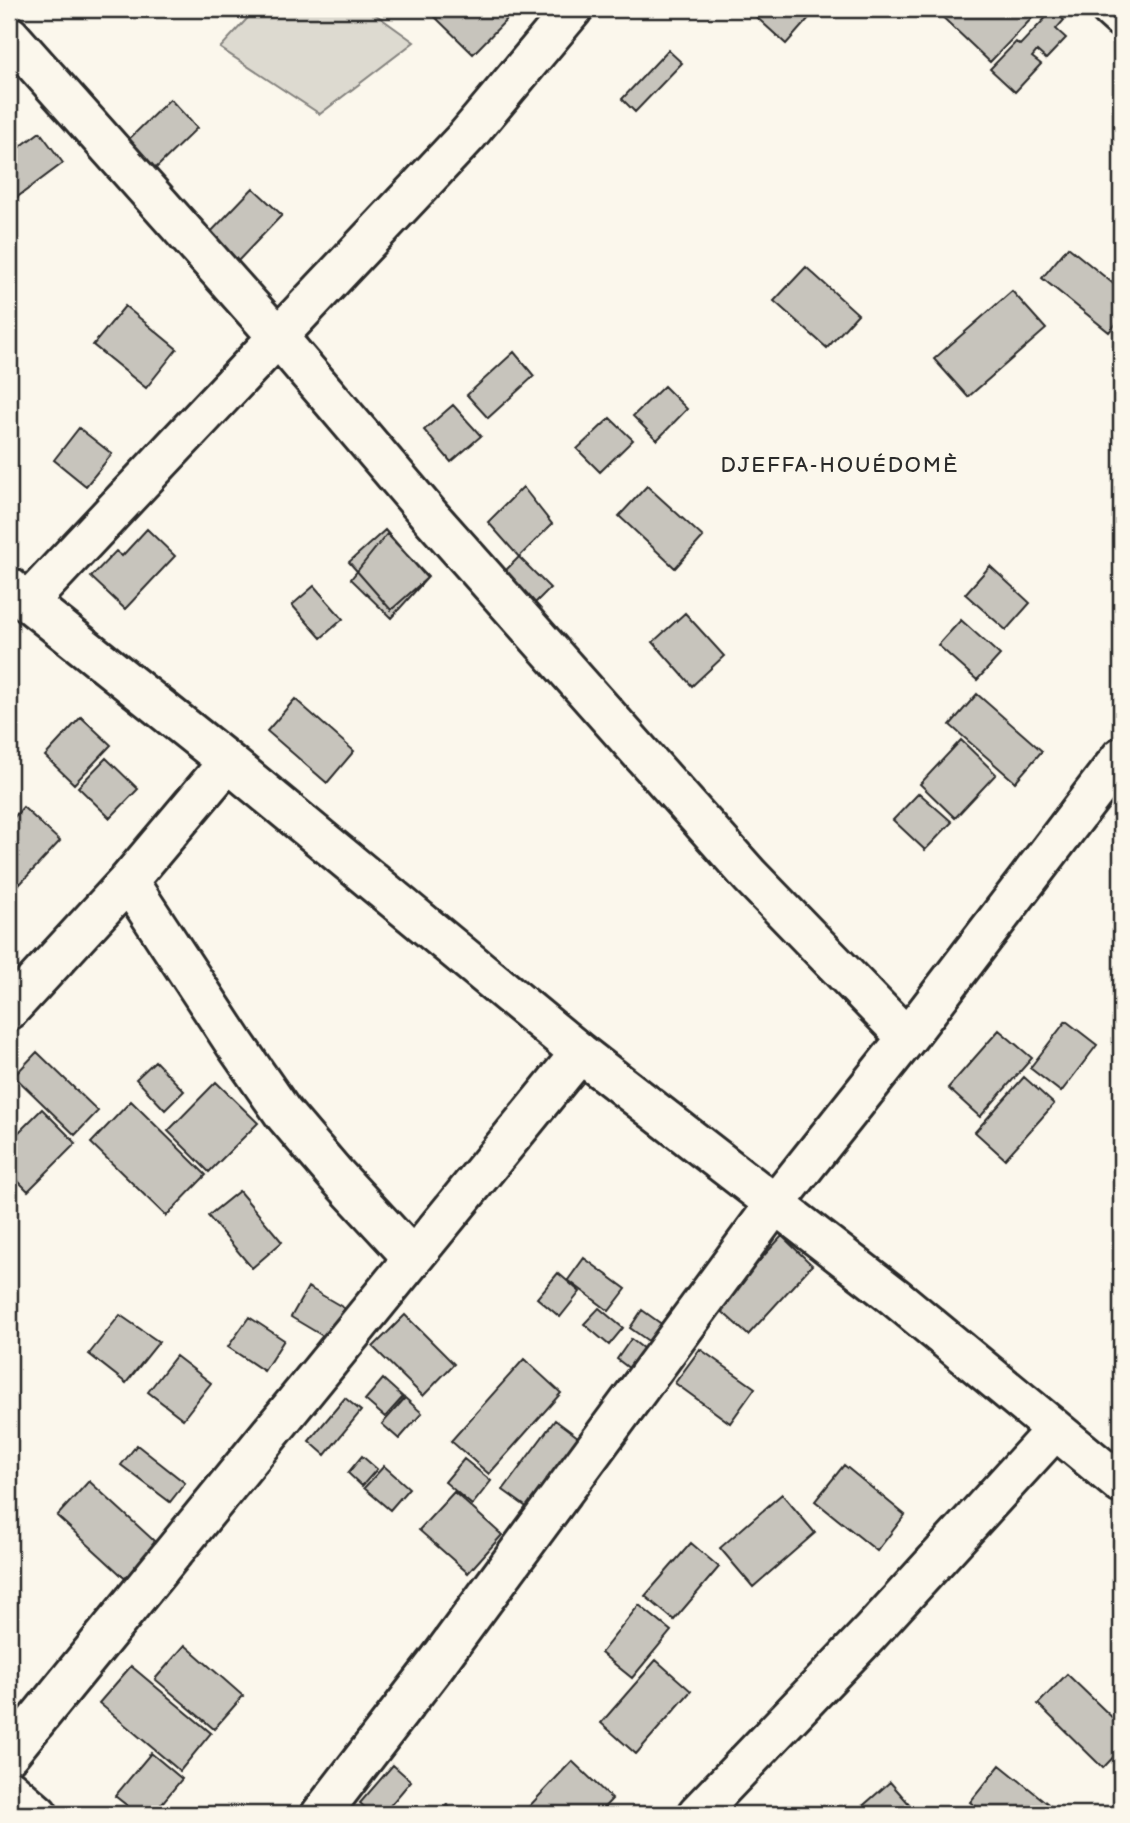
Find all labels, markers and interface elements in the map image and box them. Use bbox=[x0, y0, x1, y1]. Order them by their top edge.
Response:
district label: DJEFFA-HOUÉDOMÈ bbox=[721, 453, 959, 478]

